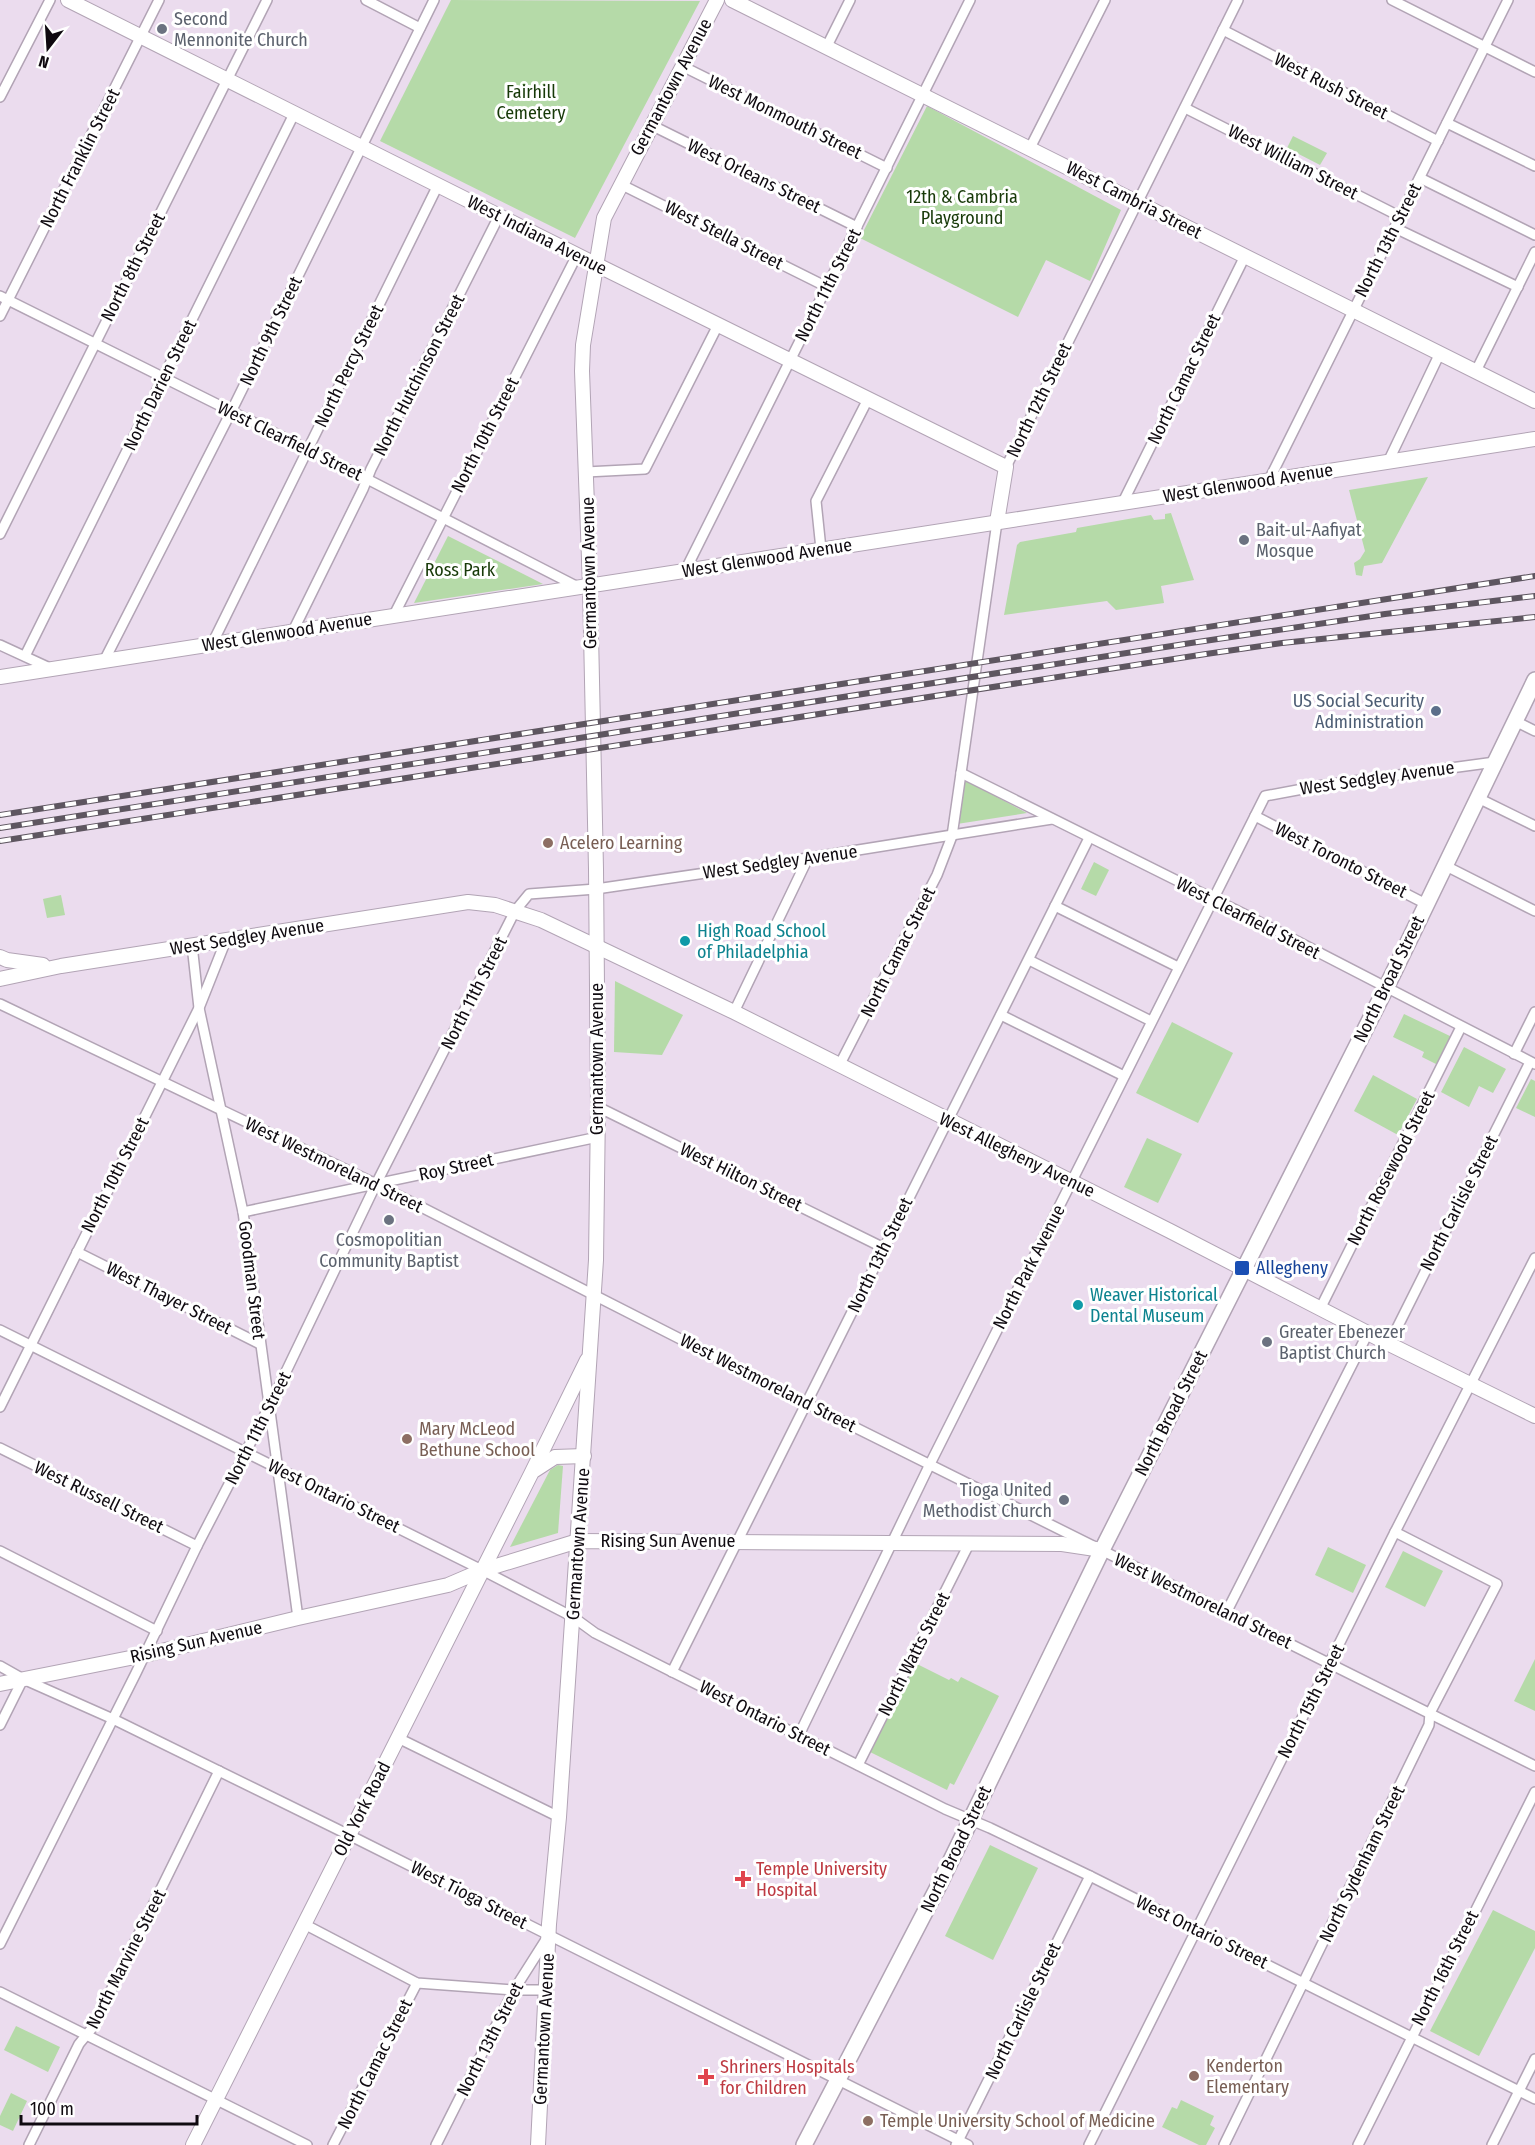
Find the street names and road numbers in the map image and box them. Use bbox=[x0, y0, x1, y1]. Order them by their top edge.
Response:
street label: Germantown Avenue bbox=[626, 15, 717, 159]
street label: West Rush Street bbox=[1270, 48, 1392, 124]
street label: West Monmouth Street bbox=[705, 70, 866, 164]
street label: North Franklin Street bbox=[35, 85, 125, 231]
street label: West William Street bbox=[1224, 120, 1362, 204]
street label: West Orleans Street bbox=[684, 134, 824, 218]
street label: West Cambria Street bbox=[1062, 156, 1206, 244]
street label: North 13th Street bbox=[1350, 179, 1426, 301]
street label: West Indiana Avenue bbox=[463, 190, 611, 280]
street label: West Stella Street bbox=[661, 196, 787, 274]
street label: North 8th Street bbox=[96, 209, 170, 325]
street label: North 11th Street bbox=[790, 225, 866, 345]
street label: North 9th Street bbox=[235, 273, 307, 389]
street label: North Hutchinson Street bbox=[369, 290, 469, 460]
street label: North Percy Street bbox=[310, 301, 388, 431]
street label: North Camac Street bbox=[1143, 310, 1225, 448]
street label: North Darien Street bbox=[119, 316, 201, 454]
street label: North 12th Street bbox=[1002, 339, 1076, 461]
street label: North 10th Street bbox=[446, 374, 524, 496]
street label: West Clearfield Street bbox=[214, 396, 366, 486]
street label: West Glenwood Avenue bbox=[1161, 459, 1335, 507]
street label: Germantown Avenue bbox=[577, 497, 601, 649]
street label: West Glenwood Avenue bbox=[680, 534, 854, 582]
street label: West Glenwood Avenue bbox=[200, 608, 374, 656]
street label: West Sedgley Avenue bbox=[1298, 756, 1456, 800]
street label: West Toronto Street bbox=[1271, 817, 1411, 903]
street label: West Sedgley Avenue bbox=[701, 840, 859, 884]
street label: West Clearfield Street bbox=[1172, 872, 1324, 964]
street label: North Camac Street bbox=[856, 883, 940, 1021]
street label: North Broad Street bbox=[1349, 912, 1429, 1046]
street label: West Sedgley Avenue bbox=[168, 914, 326, 960]
street label: North 11th Street bbox=[436, 933, 512, 1053]
street label: Germantown Avenue bbox=[586, 983, 608, 1135]
street label: North Rosewood Street bbox=[1342, 1087, 1440, 1249]
street label: West Allegheny Avenue bbox=[936, 1108, 1098, 1202]
street label: West Westmoreland Street bbox=[242, 1112, 426, 1218]
street label: North 10th Street bbox=[76, 1114, 154, 1236]
street label: North Carlisle Street bbox=[1415, 1131, 1503, 1275]
street label: West Hilton Street bbox=[676, 1138, 806, 1216]
street label: Roy Street bbox=[417, 1148, 495, 1186]
street label: North 13th Street bbox=[843, 1194, 917, 1316]
street label: North Park Avenue bbox=[988, 1201, 1070, 1333]
street label: Goodman Street bbox=[234, 1219, 270, 1341]
street label: West Thayer Street bbox=[103, 1257, 236, 1339]
street label: West Westmoreland Street bbox=[676, 1329, 860, 1437]
street label: North Broad Street bbox=[1130, 1346, 1212, 1480]
street label: North 11th Street bbox=[220, 1368, 296, 1488]
street label: West Ontario Street bbox=[264, 1455, 404, 1538]
street label: West Russell Street bbox=[31, 1456, 167, 1538]
street label: Germantown Avenue bbox=[562, 1467, 594, 1621]
street label: Rising Sun Avenue bbox=[601, 1530, 736, 1552]
street label: West Westmoreland Street bbox=[1111, 1548, 1295, 1654]
street label: North Watts Street bbox=[873, 1588, 955, 1720]
street label: Rising Sun Avenue bbox=[128, 1616, 264, 1668]
street label: North 15th Street bbox=[1273, 1640, 1349, 1762]
street label: West Ontario Street bbox=[696, 1675, 834, 1761]
street label: Old York Road bbox=[329, 1758, 395, 1860]
street label: North Broad Street bbox=[916, 1782, 996, 1916]
street label: North Sydenham Street bbox=[1314, 1782, 1410, 1946]
street label: West Tioga Street bbox=[407, 1856, 531, 1934]
street label: North Marvine Street bbox=[81, 1885, 171, 2032]
street label: West Ontario Street bbox=[1132, 1891, 1272, 1974]
street label: North 16th Street bbox=[1407, 1907, 1483, 2029]
street label: North Carlisle Street bbox=[980, 1939, 1066, 2083]
street label: Germantown Avenue bbox=[529, 1952, 559, 2106]
street label: North 13th Street bbox=[452, 1978, 528, 2100]
street label: North Camac Street bbox=[333, 1995, 417, 2133]

